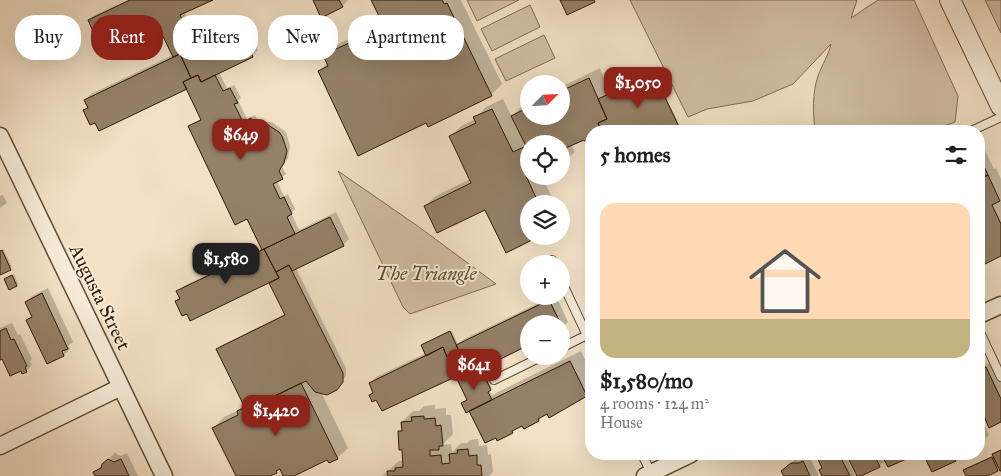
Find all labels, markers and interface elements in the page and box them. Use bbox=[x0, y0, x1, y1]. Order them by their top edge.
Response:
chip: Buy bbox=[15, 15, 81, 60]
chip: Rent bbox=[91, 15, 163, 60]
chip: Filters bbox=[173, 15, 258, 60]
chip: New bbox=[268, 15, 338, 60]
chip: Apartment bbox=[348, 15, 464, 60]
pin: $1,050 bbox=[597, 66, 679, 109]
text: $1,050 bbox=[615, 73, 661, 92]
north arrow bbox=[520, 75, 570, 125]
map controls bbox=[520, 75, 570, 365]
pin: $649 bbox=[211, 119, 271, 161]
text: $649 bbox=[223, 125, 259, 144]
button: locate bbox=[520, 135, 570, 185]
icon: filters bbox=[942, 141, 970, 169]
text: 5 homes bbox=[600, 142, 671, 168]
button: layers bbox=[520, 195, 570, 245]
icon: home bbox=[740, 236, 830, 326]
street label: Augusta Street bbox=[63, 239, 136, 354]
pin: $1,580 bbox=[185, 242, 267, 285]
text: $1,580 bbox=[203, 249, 249, 268]
button: + bbox=[520, 255, 570, 305]
park label: The Triangle bbox=[376, 262, 477, 285]
button: − bbox=[520, 315, 570, 365]
pin: $641 bbox=[444, 348, 504, 391]
text: $641 bbox=[457, 355, 491, 374]
text: $1,580/mo bbox=[600, 368, 693, 394]
pin: $1,420 bbox=[235, 394, 317, 437]
text: 4 rooms · 124 m² bbox=[600, 394, 709, 413]
text: $1,420 bbox=[253, 401, 299, 420]
text: House bbox=[600, 413, 643, 432]

